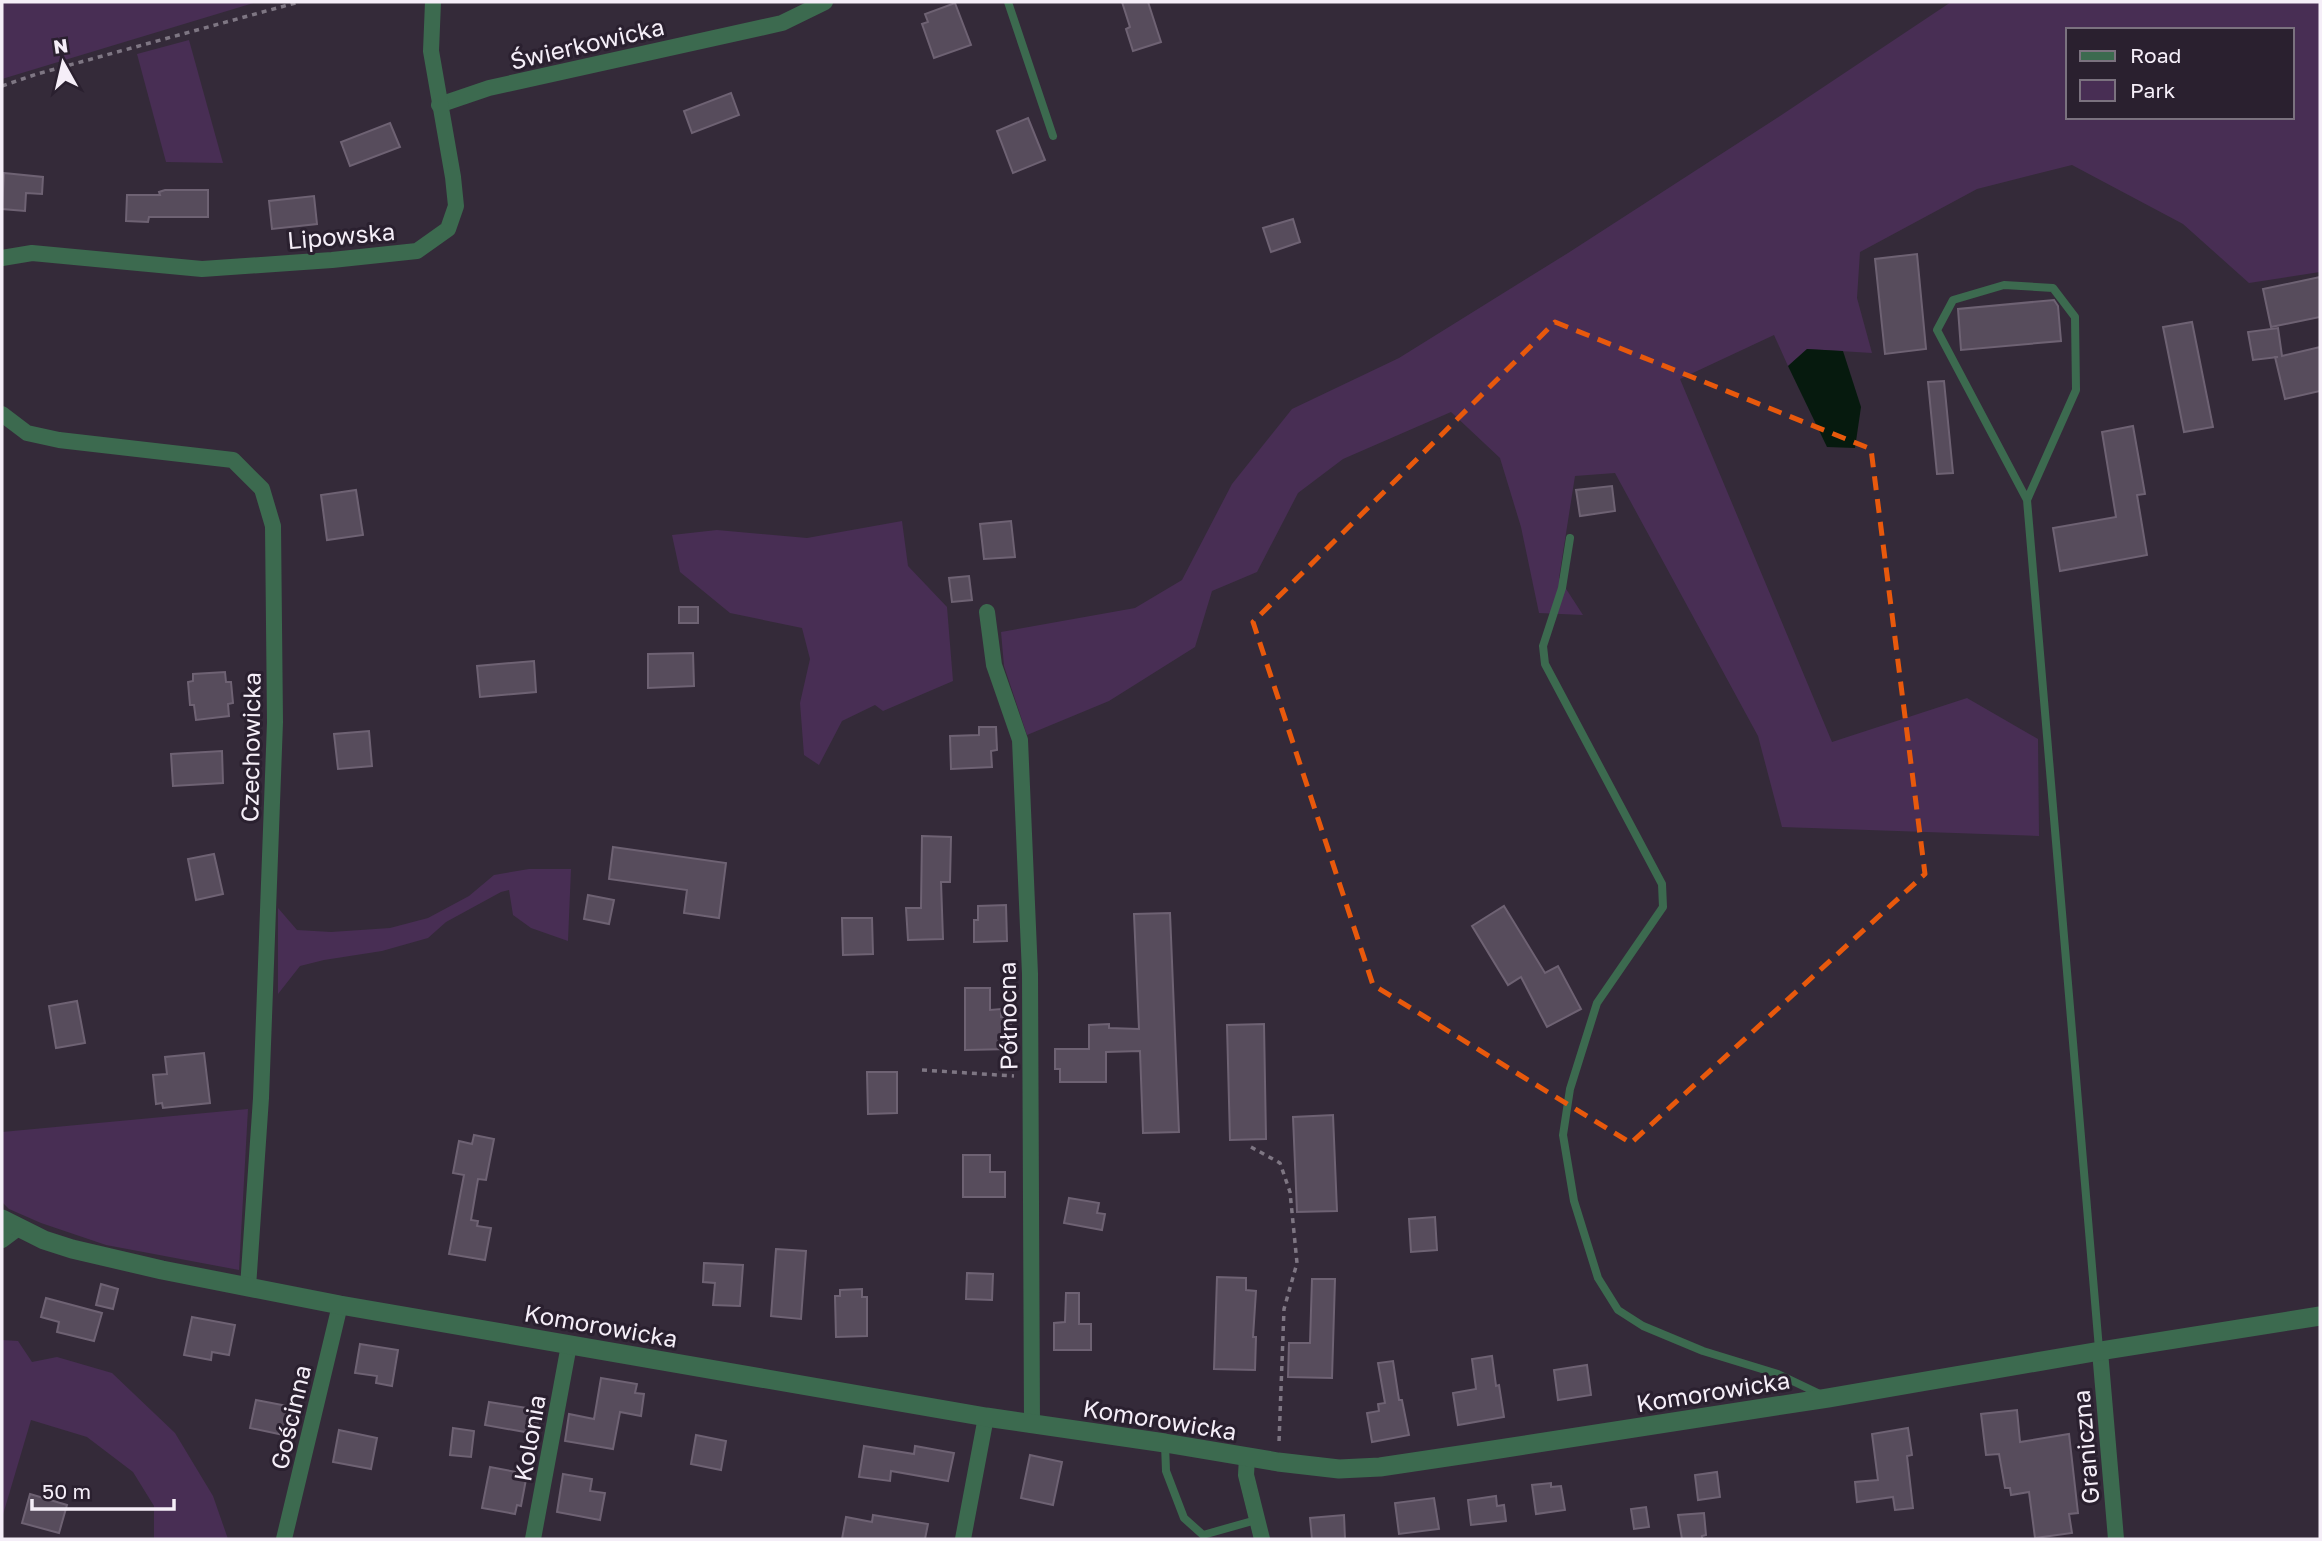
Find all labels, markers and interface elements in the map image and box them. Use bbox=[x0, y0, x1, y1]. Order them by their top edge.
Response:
street label: Świerkowicka bbox=[507, 11, 667, 75]
north arrow bbox=[28, 28, 98, 98]
legend bbox=[2066, 28, 2294, 119]
text: N bbox=[52, 33, 69, 58]
text: Road bbox=[2130, 42, 2181, 68]
text: Park bbox=[2130, 77, 2176, 103]
street label: Lipowska bbox=[286, 216, 396, 254]
street label: Czechowicka bbox=[234, 672, 266, 822]
street label: Północna bbox=[992, 961, 1022, 1071]
street label: Komorowicka bbox=[522, 1297, 680, 1353]
street label: Gościnna bbox=[264, 1362, 316, 1472]
street label: Komorowicka bbox=[1634, 1365, 1792, 1417]
street label: Graniczna bbox=[2066, 1389, 2104, 1505]
street label: Kolonia bbox=[507, 1393, 551, 1483]
street label: Komorowicka bbox=[1081, 1393, 1239, 1445]
scale bar bbox=[32, 1468, 173, 1512]
text: 50 m bbox=[42, 1478, 91, 1504]

